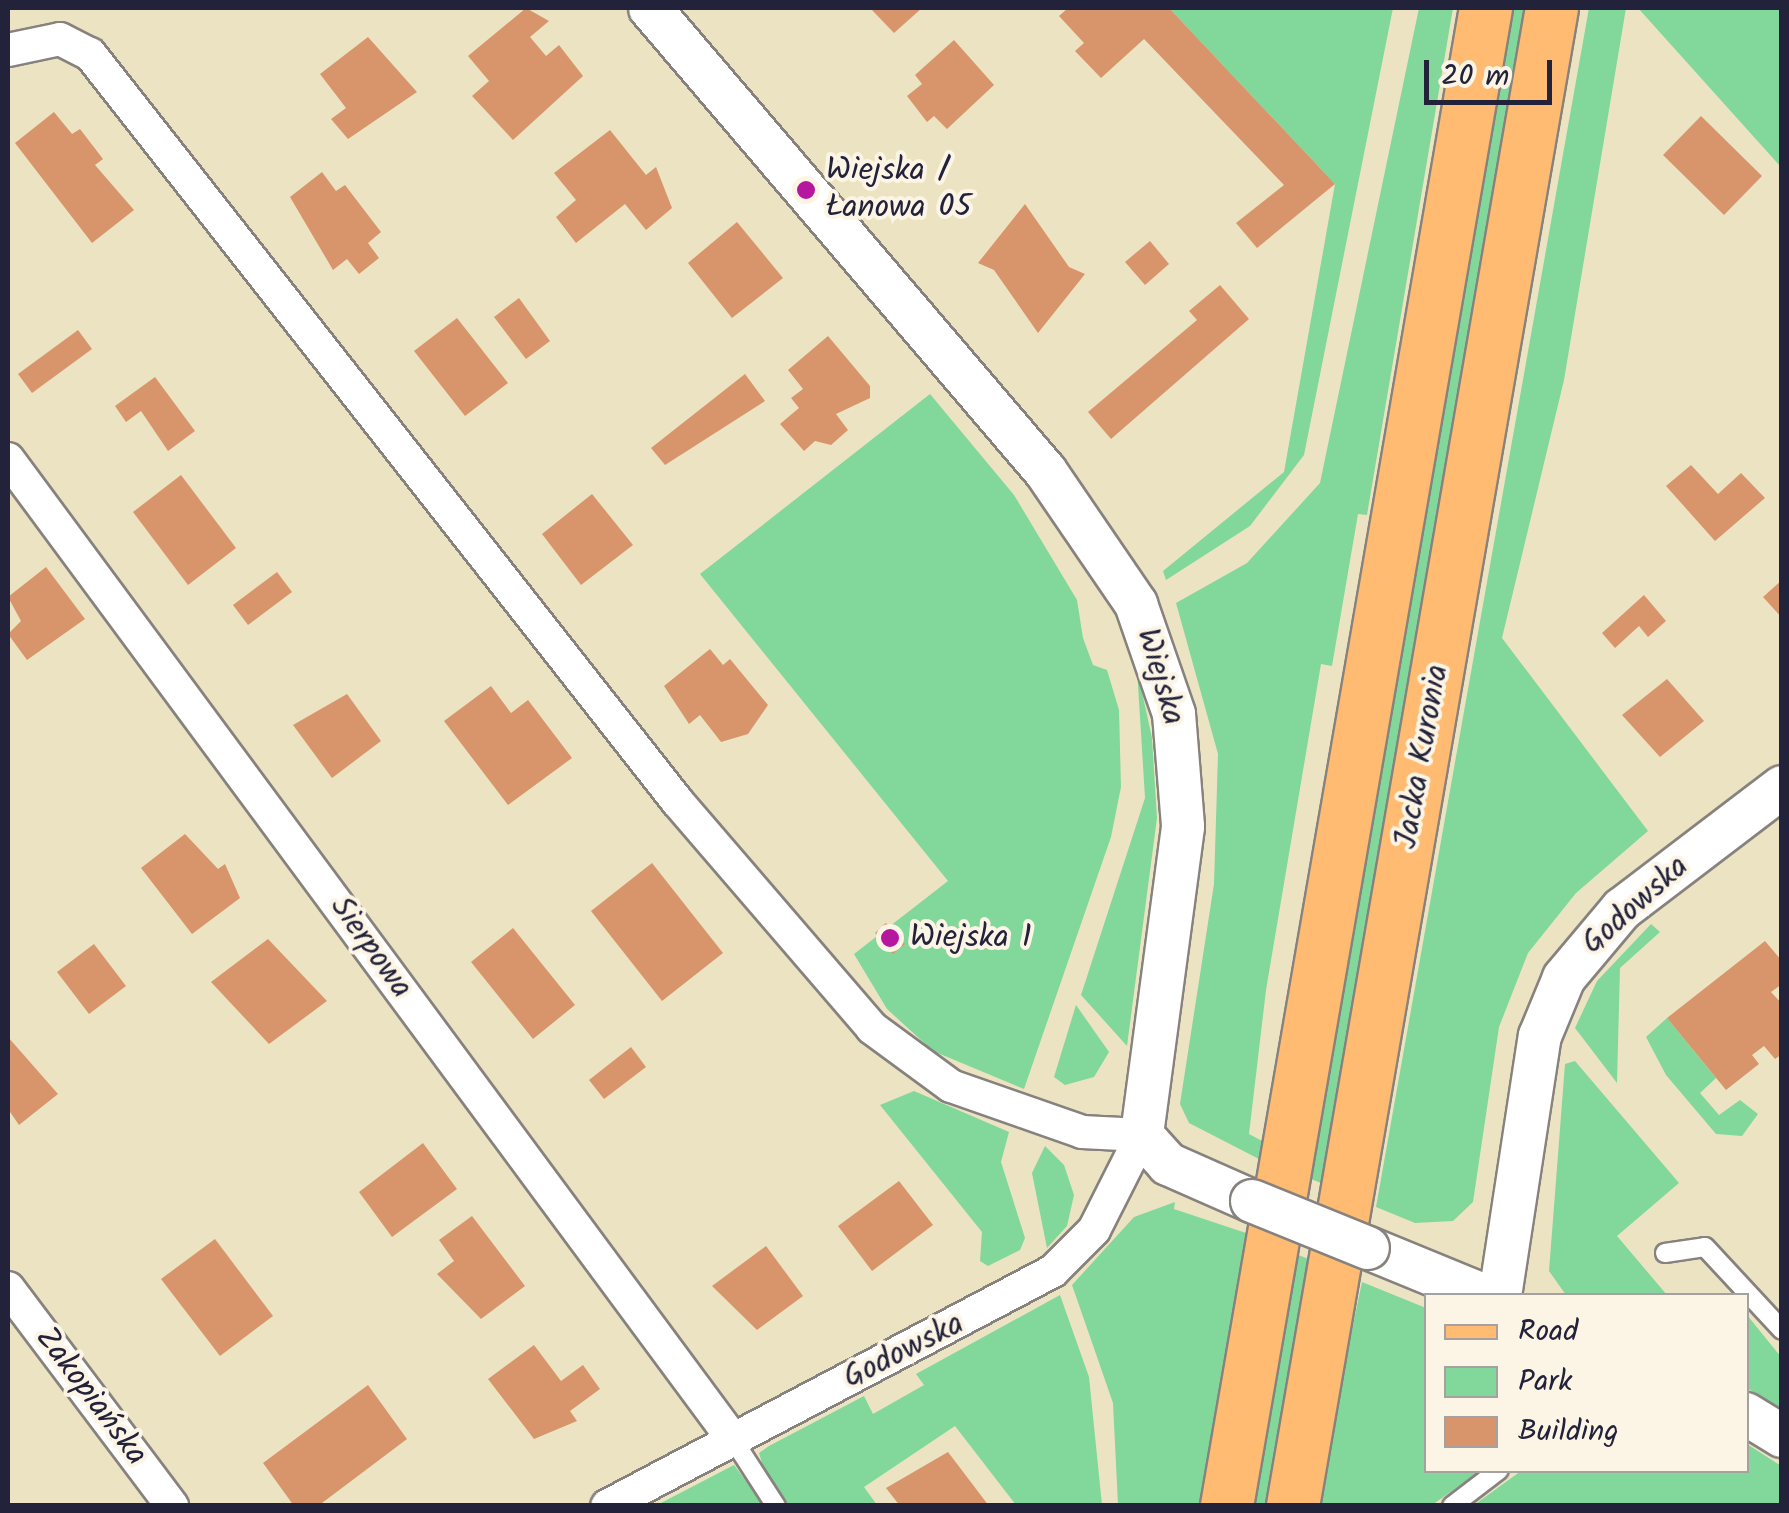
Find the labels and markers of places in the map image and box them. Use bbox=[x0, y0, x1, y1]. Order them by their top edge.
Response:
place label: Wiejska / Łanowa 05 bbox=[826, 153, 972, 228]
marker: Wiejska / Łanowa 05 bbox=[795, 179, 817, 201]
place label: Wiejska 1 bbox=[910, 919, 1032, 957]
marker: Wiejska 1 bbox=[879, 927, 901, 949]

